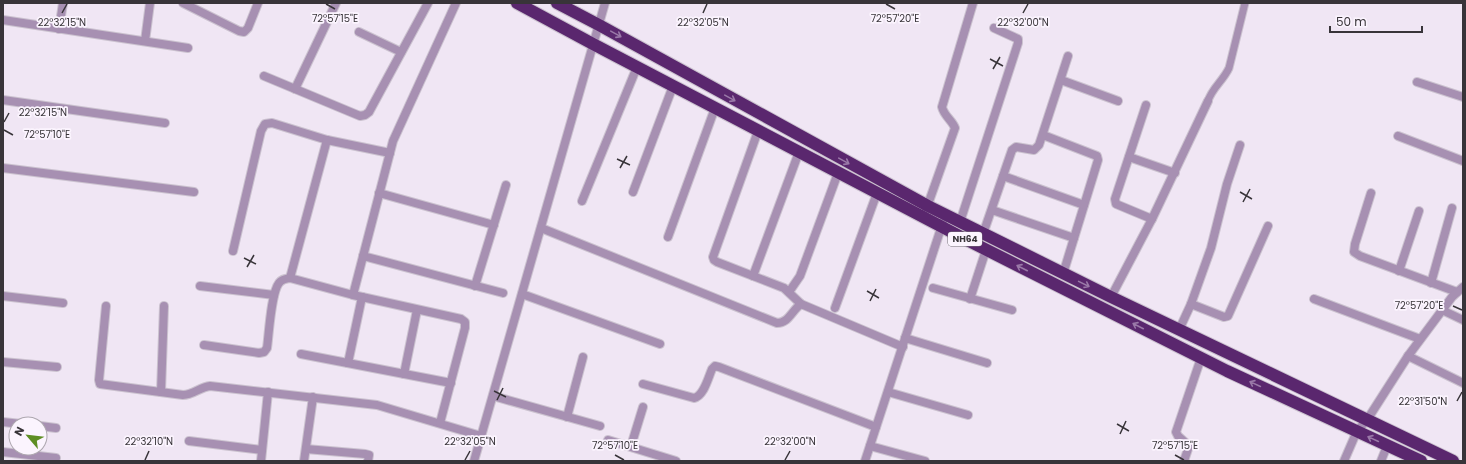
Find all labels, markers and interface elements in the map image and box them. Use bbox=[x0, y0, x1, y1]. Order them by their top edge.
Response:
scale bar bbox=[1330, 8, 1422, 34]
text: 72°57'15"E bbox=[312, 11, 358, 26]
text: 72°57'20"E bbox=[871, 11, 919, 26]
text: 50 m bbox=[1336, 13, 1367, 30]
text: 22°32'15"N bbox=[38, 15, 86, 30]
text: 22°32'05"N bbox=[677, 15, 729, 30]
text: 22°32'00"N bbox=[997, 15, 1049, 30]
one-way arrow bbox=[610, 31, 622, 39]
one-way arrow bbox=[724, 94, 736, 102]
text: 22°32'15"N bbox=[19, 105, 67, 120]
text: 72°57'10"E bbox=[24, 127, 70, 142]
one-way arrow bbox=[838, 157, 850, 165]
road number: NH64 bbox=[948, 232, 982, 246]
one-way arrow bbox=[1016, 264, 1028, 271]
one-way arrow bbox=[1078, 281, 1090, 288]
text: 72°57'20"E bbox=[1395, 298, 1443, 313]
one-way arrow bbox=[1132, 322, 1144, 329]
one-way arrow bbox=[1249, 380, 1261, 387]
text: 22°31'50"N bbox=[1399, 394, 1447, 409]
north arrow bbox=[8, 416, 48, 456]
text: N bbox=[10, 424, 28, 439]
text: 22°32'10"N bbox=[125, 434, 173, 449]
text: 22°32'05"N bbox=[444, 434, 496, 449]
text: 22°32'00"N bbox=[764, 434, 816, 449]
one-way arrow bbox=[1367, 435, 1379, 442]
text: 72°57'10"E bbox=[592, 438, 638, 453]
text: 72°57'15"E bbox=[1152, 438, 1198, 453]

